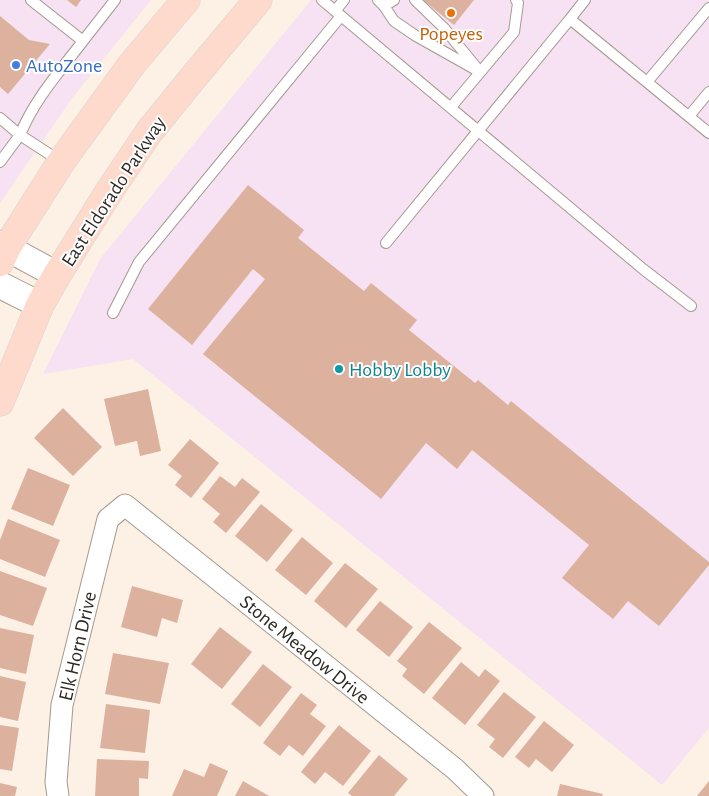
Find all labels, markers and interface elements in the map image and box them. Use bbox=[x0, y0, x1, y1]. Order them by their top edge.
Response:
marker: Popeyes bbox=[445, 7, 457, 19]
place label: Popeyes bbox=[419, 24, 483, 44]
place label: AutoZone bbox=[26, 56, 102, 76]
marker: AutoZone bbox=[10, 59, 22, 71]
street label: East Eldorado Parkway bbox=[58, 113, 170, 270]
place label: Hobby Lobby bbox=[349, 360, 451, 380]
marker: Hobby Lobby bbox=[333, 363, 345, 375]
street label: Elk Horn Drive bbox=[56, 590, 100, 703]
street label: Stone Meadow Drive bbox=[236, 592, 373, 708]

